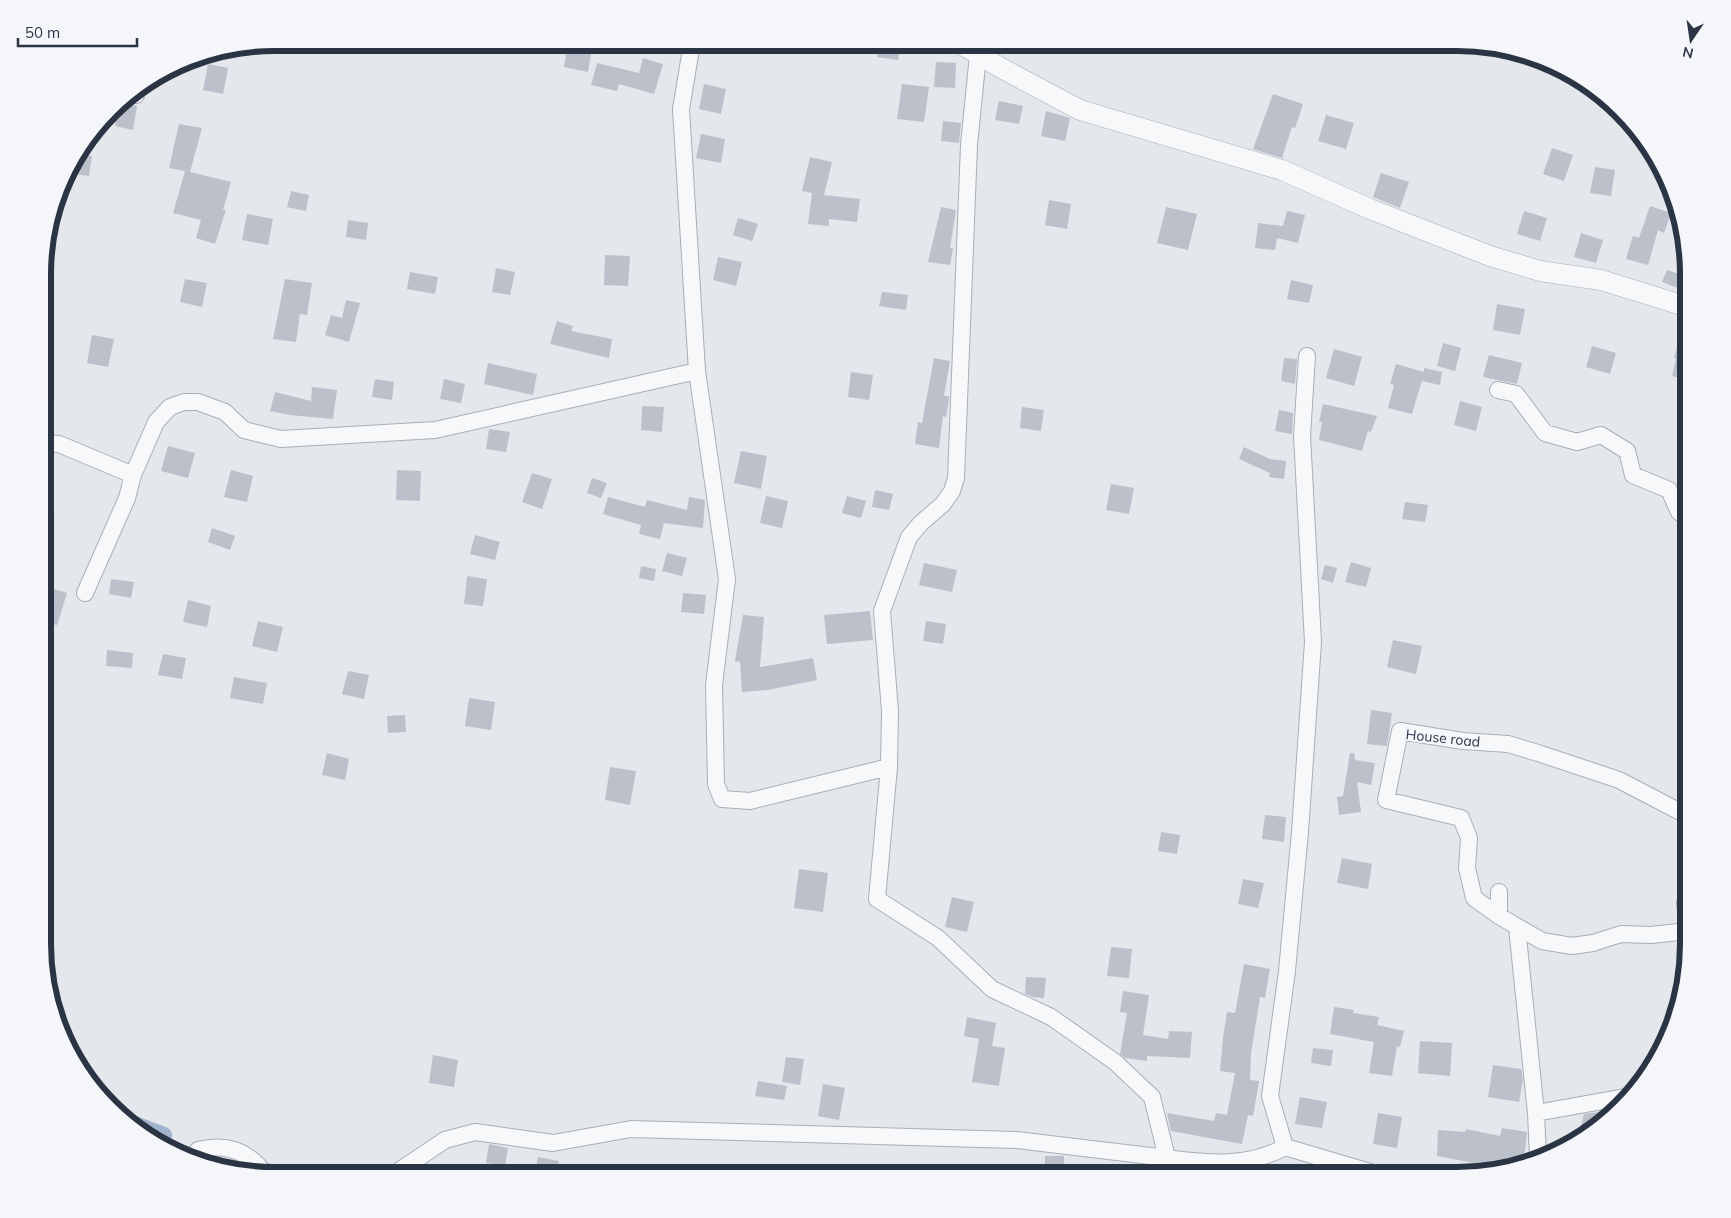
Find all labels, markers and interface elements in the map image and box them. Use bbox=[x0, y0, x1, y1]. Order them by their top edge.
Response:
scale bar bbox=[18, 15, 136, 47]
north arrow bbox=[1666, 15, 1716, 65]
text: 50 m bbox=[25, 23, 60, 42]
text: N bbox=[1681, 43, 1695, 63]
street label: House road bbox=[1405, 725, 1481, 751]

